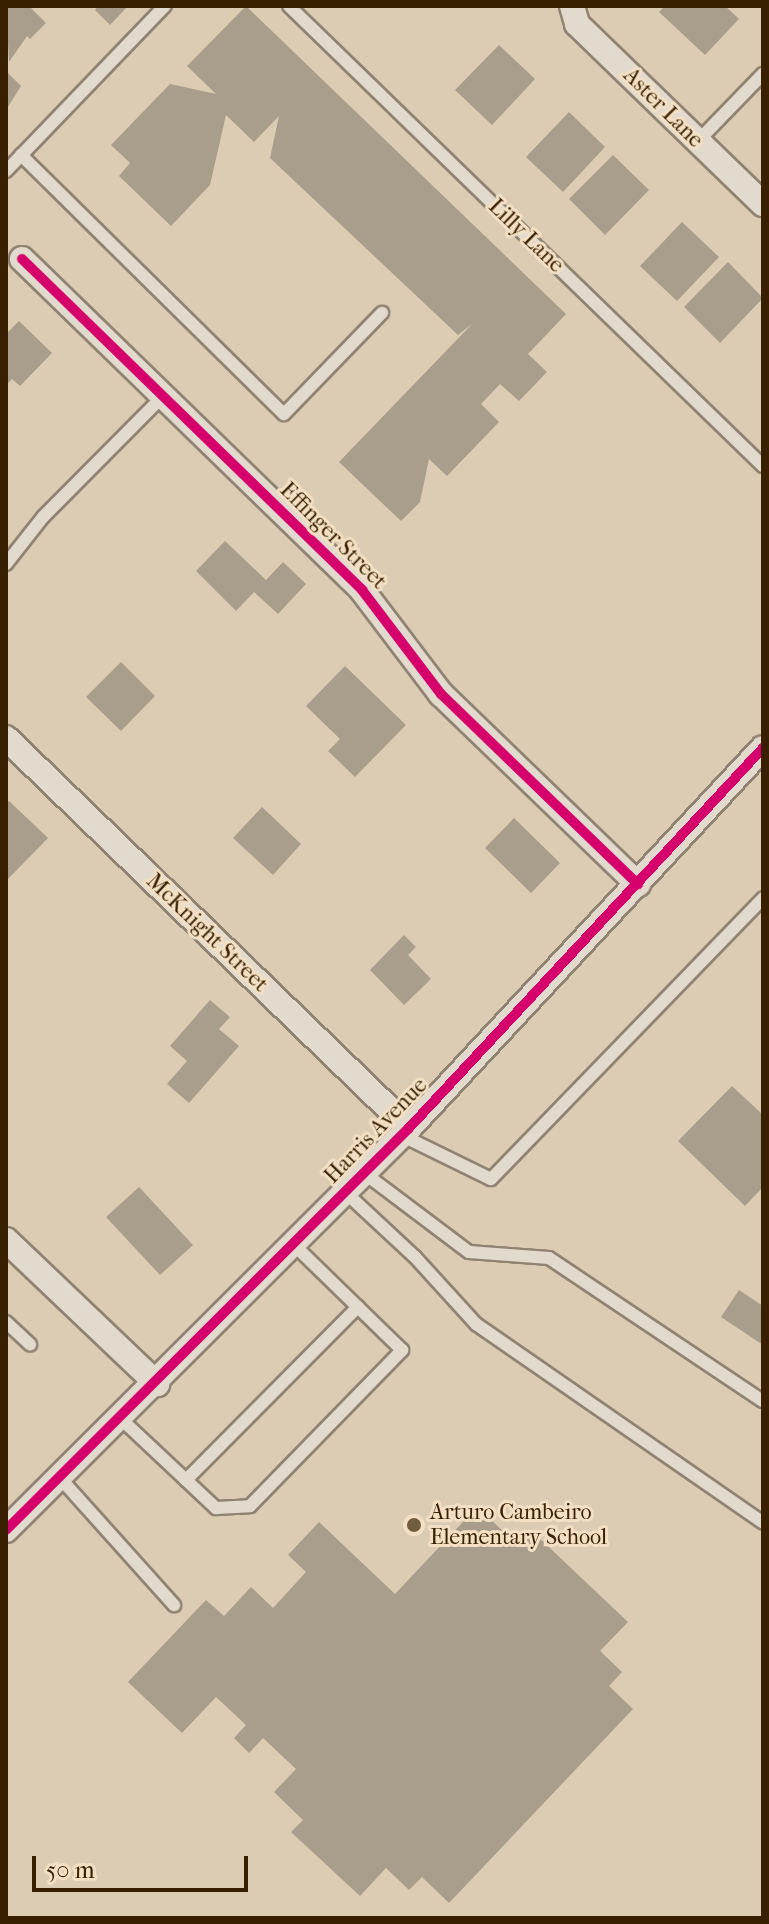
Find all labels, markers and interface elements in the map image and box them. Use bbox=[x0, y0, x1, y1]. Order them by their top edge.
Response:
street label: Aster Lane bbox=[618, 63, 708, 153]
street label: Lilly Lane bbox=[483, 194, 569, 278]
street label: Effinger Street bbox=[274, 477, 392, 595]
street label: McKnight Street bbox=[141, 868, 273, 998]
street label: Harris Avenue bbox=[319, 1073, 433, 1189]
place label: Arturo Cambeiro Elementary School bbox=[430, 1499, 607, 1550]
marker: Arturo Cambeiro Elementary School bbox=[405, 1516, 423, 1534]
scale bar bbox=[36, 1840, 252, 1890]
text: 50 m bbox=[46, 1856, 95, 1884]

